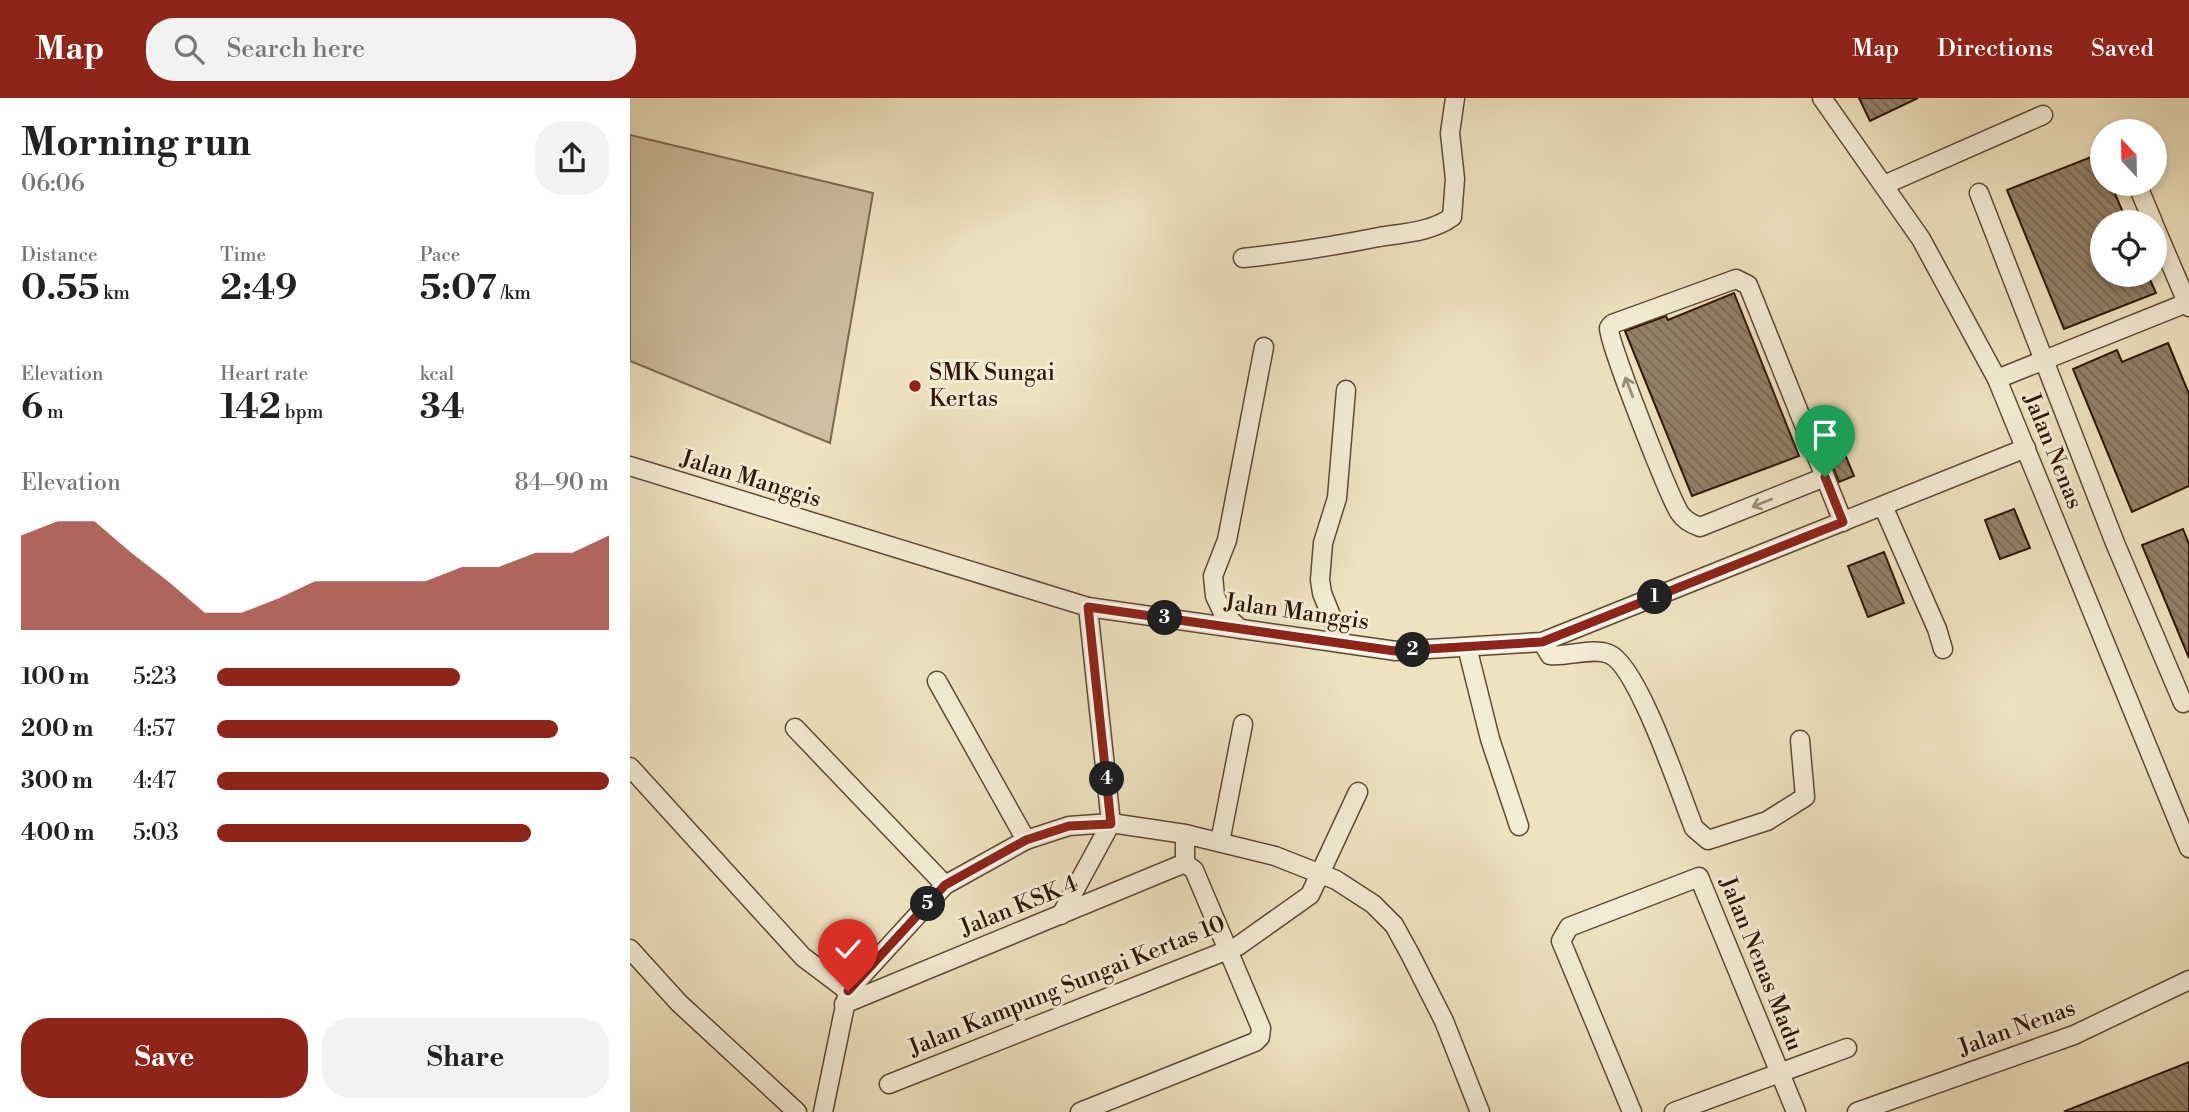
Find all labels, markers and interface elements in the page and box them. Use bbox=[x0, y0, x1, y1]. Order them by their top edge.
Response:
search box bbox=[146, 18, 636, 81]
text: Map bbox=[35, 29, 104, 70]
icon: search bbox=[170, 30, 208, 68]
text: Search here bbox=[226, 33, 365, 65]
text: Map bbox=[1852, 34, 1899, 64]
text: Directions bbox=[1937, 34, 2053, 64]
text: Saved bbox=[2091, 34, 2154, 64]
north arrow bbox=[2090, 119, 2166, 196]
map controls bbox=[2090, 119, 2167, 287]
text: Morning run bbox=[21, 120, 251, 167]
button: share bbox=[535, 121, 609, 195]
text: 06:06 bbox=[21, 170, 85, 198]
button: locate bbox=[2090, 210, 2167, 287]
text: Distance bbox=[21, 243, 98, 267]
text: Time bbox=[220, 243, 266, 267]
text: Pace bbox=[420, 243, 460, 267]
text: 0.55 bbox=[21, 267, 99, 310]
text: 2:49 bbox=[220, 267, 297, 310]
text: 5:07 bbox=[420, 267, 497, 310]
text: km bbox=[99, 281, 130, 305]
text: /km bbox=[497, 281, 531, 305]
place label: SMK Sungai Kertas bbox=[929, 359, 1055, 413]
text: Elevation bbox=[21, 362, 103, 386]
text: Heart rate bbox=[220, 362, 308, 386]
text: kcal bbox=[420, 362, 454, 386]
one-way arrow bbox=[1622, 376, 1635, 398]
marker: SMK Sungai Kertas bbox=[907, 378, 923, 394]
text: 6 bbox=[21, 386, 43, 429]
text: 142 bbox=[220, 386, 281, 429]
text: 34 bbox=[420, 386, 465, 429]
street label: Jalan Nenas bbox=[2017, 388, 2089, 513]
text: m bbox=[43, 400, 64, 424]
text: bpm bbox=[281, 400, 323, 424]
pin bbox=[1795, 405, 1855, 477]
icon: arrive bbox=[1806, 416, 1844, 454]
street label: Jalan Manggis bbox=[676, 444, 825, 514]
text: Elevation bbox=[21, 469, 121, 497]
text: 84–90 m bbox=[514, 469, 609, 497]
one-way arrow bbox=[1751, 497, 1773, 510]
pin: 1 bbox=[1637, 580, 1672, 614]
text: 1 bbox=[1650, 584, 1659, 608]
street label: Jalan Manggis bbox=[1222, 588, 1371, 636]
pin: 3 bbox=[1148, 601, 1182, 636]
text: 3 bbox=[1159, 605, 1170, 629]
pin: 2 bbox=[1396, 632, 1430, 668]
text: 2 bbox=[1407, 637, 1418, 661]
text: 100 m bbox=[21, 663, 89, 691]
text: 5:23 bbox=[133, 663, 177, 691]
text: 200 m bbox=[21, 715, 93, 743]
text: 4:57 bbox=[133, 715, 175, 743]
pin: 4 bbox=[1090, 762, 1124, 796]
text: 4 bbox=[1100, 766, 1113, 790]
text: 300 m bbox=[21, 767, 93, 795]
text: 4:47 bbox=[133, 767, 176, 795]
text: 400 m bbox=[21, 819, 94, 847]
text: 5:03 bbox=[133, 819, 179, 847]
street label: Jalan KSK 4 bbox=[955, 870, 1082, 943]
street label: Jalan Nenas Madu bbox=[1713, 872, 1809, 1055]
pin: 5 bbox=[910, 886, 946, 922]
text: 5 bbox=[922, 891, 933, 915]
street label: Jalan Kampung Sungai Kertas 10 bbox=[904, 910, 1229, 1063]
pin bbox=[818, 919, 878, 991]
icon: check bbox=[829, 930, 867, 968]
street label: Jalan Nenas bbox=[1954, 994, 2079, 1062]
button: Save bbox=[21, 1018, 308, 1098]
button: Share bbox=[322, 1018, 609, 1098]

